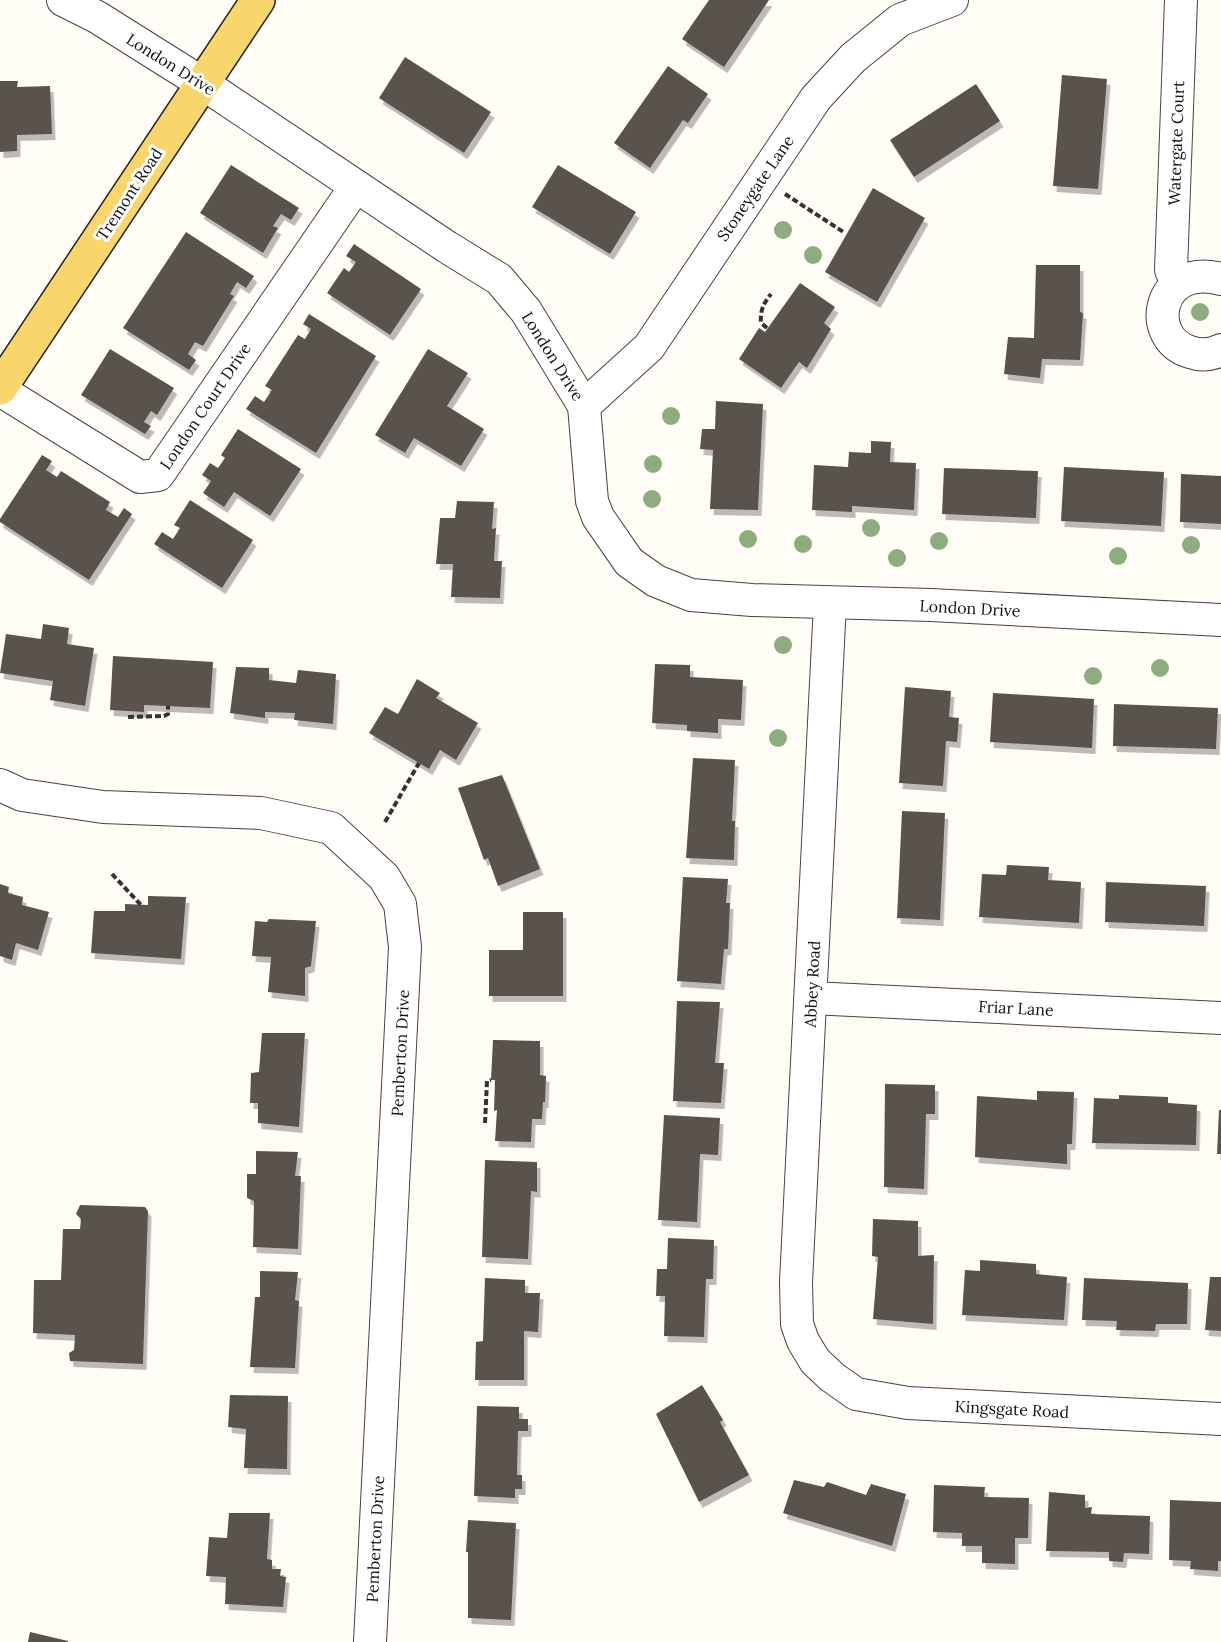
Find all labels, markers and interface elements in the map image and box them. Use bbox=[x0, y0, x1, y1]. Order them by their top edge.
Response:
street label: London Drive bbox=[123, 29, 219, 99]
street label: Watergate Court bbox=[1164, 80, 1188, 206]
street label: Stoneygate Lane bbox=[712, 131, 798, 245]
street label: Tremont Road bbox=[92, 144, 167, 244]
street label: London Drive bbox=[518, 308, 588, 404]
street label: London Court Drive bbox=[155, 338, 255, 473]
street label: London Drive bbox=[919, 595, 1021, 621]
street label: Abbey Road bbox=[800, 940, 824, 1029]
street label: Pemberton Drive bbox=[387, 989, 413, 1117]
street label: Friar Lane bbox=[978, 996, 1055, 1020]
street label: Kingsgate Road bbox=[954, 1396, 1070, 1422]
street label: Pemberton Drive bbox=[362, 1475, 388, 1603]

